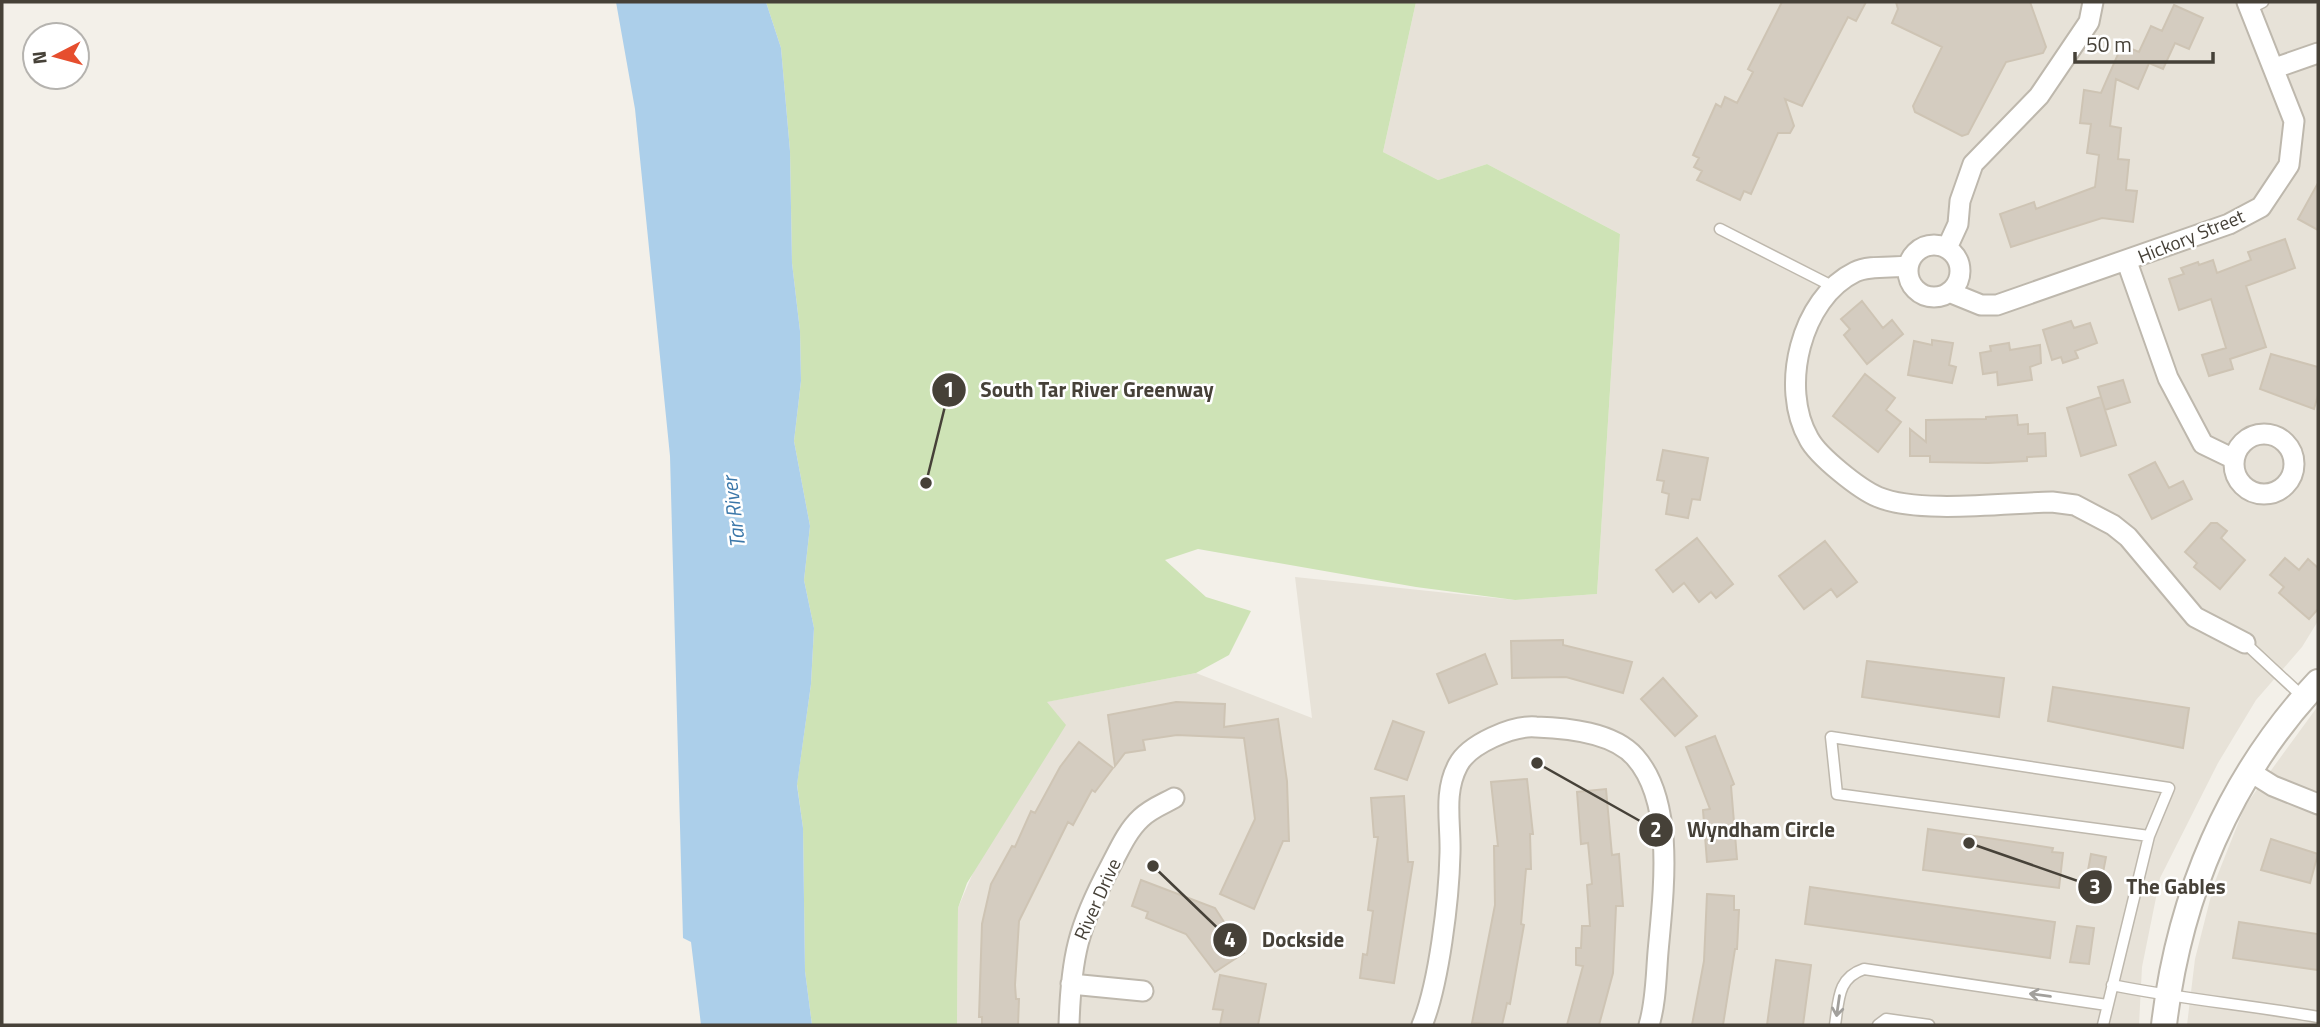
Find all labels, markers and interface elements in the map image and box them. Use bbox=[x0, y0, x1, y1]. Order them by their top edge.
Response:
north arrow bbox=[21, 21, 91, 91]
scale bar bbox=[2075, 21, 2213, 65]
text: 50 m bbox=[2086, 28, 2132, 60]
text: N bbox=[23, 50, 54, 66]
street label: Hickory Street bbox=[2133, 201, 2249, 270]
callout: South Tar River Greenway bbox=[932, 369, 1228, 411]
text: 1 bbox=[943, 373, 955, 405]
text: South Tar River Greenway bbox=[980, 373, 1214, 405]
water label: Tar River bbox=[712, 472, 753, 550]
callout: Wyndham Circle bbox=[1638, 809, 1849, 851]
text: 2 bbox=[1650, 813, 1662, 845]
text: Wyndham Circle bbox=[1687, 813, 1835, 845]
street label: River Drive bbox=[1066, 853, 1127, 944]
callout: The Gables bbox=[2077, 866, 2240, 908]
text: 3 bbox=[2089, 870, 2101, 902]
text: The Gables bbox=[2126, 870, 2226, 902]
callout: Dockside bbox=[1212, 919, 1358, 961]
text: 4 bbox=[1224, 923, 1236, 955]
text: Dockside bbox=[1262, 923, 1344, 955]
one-way arrow bbox=[2029, 988, 2052, 1001]
one-way arrow bbox=[1831, 994, 1844, 1017]

